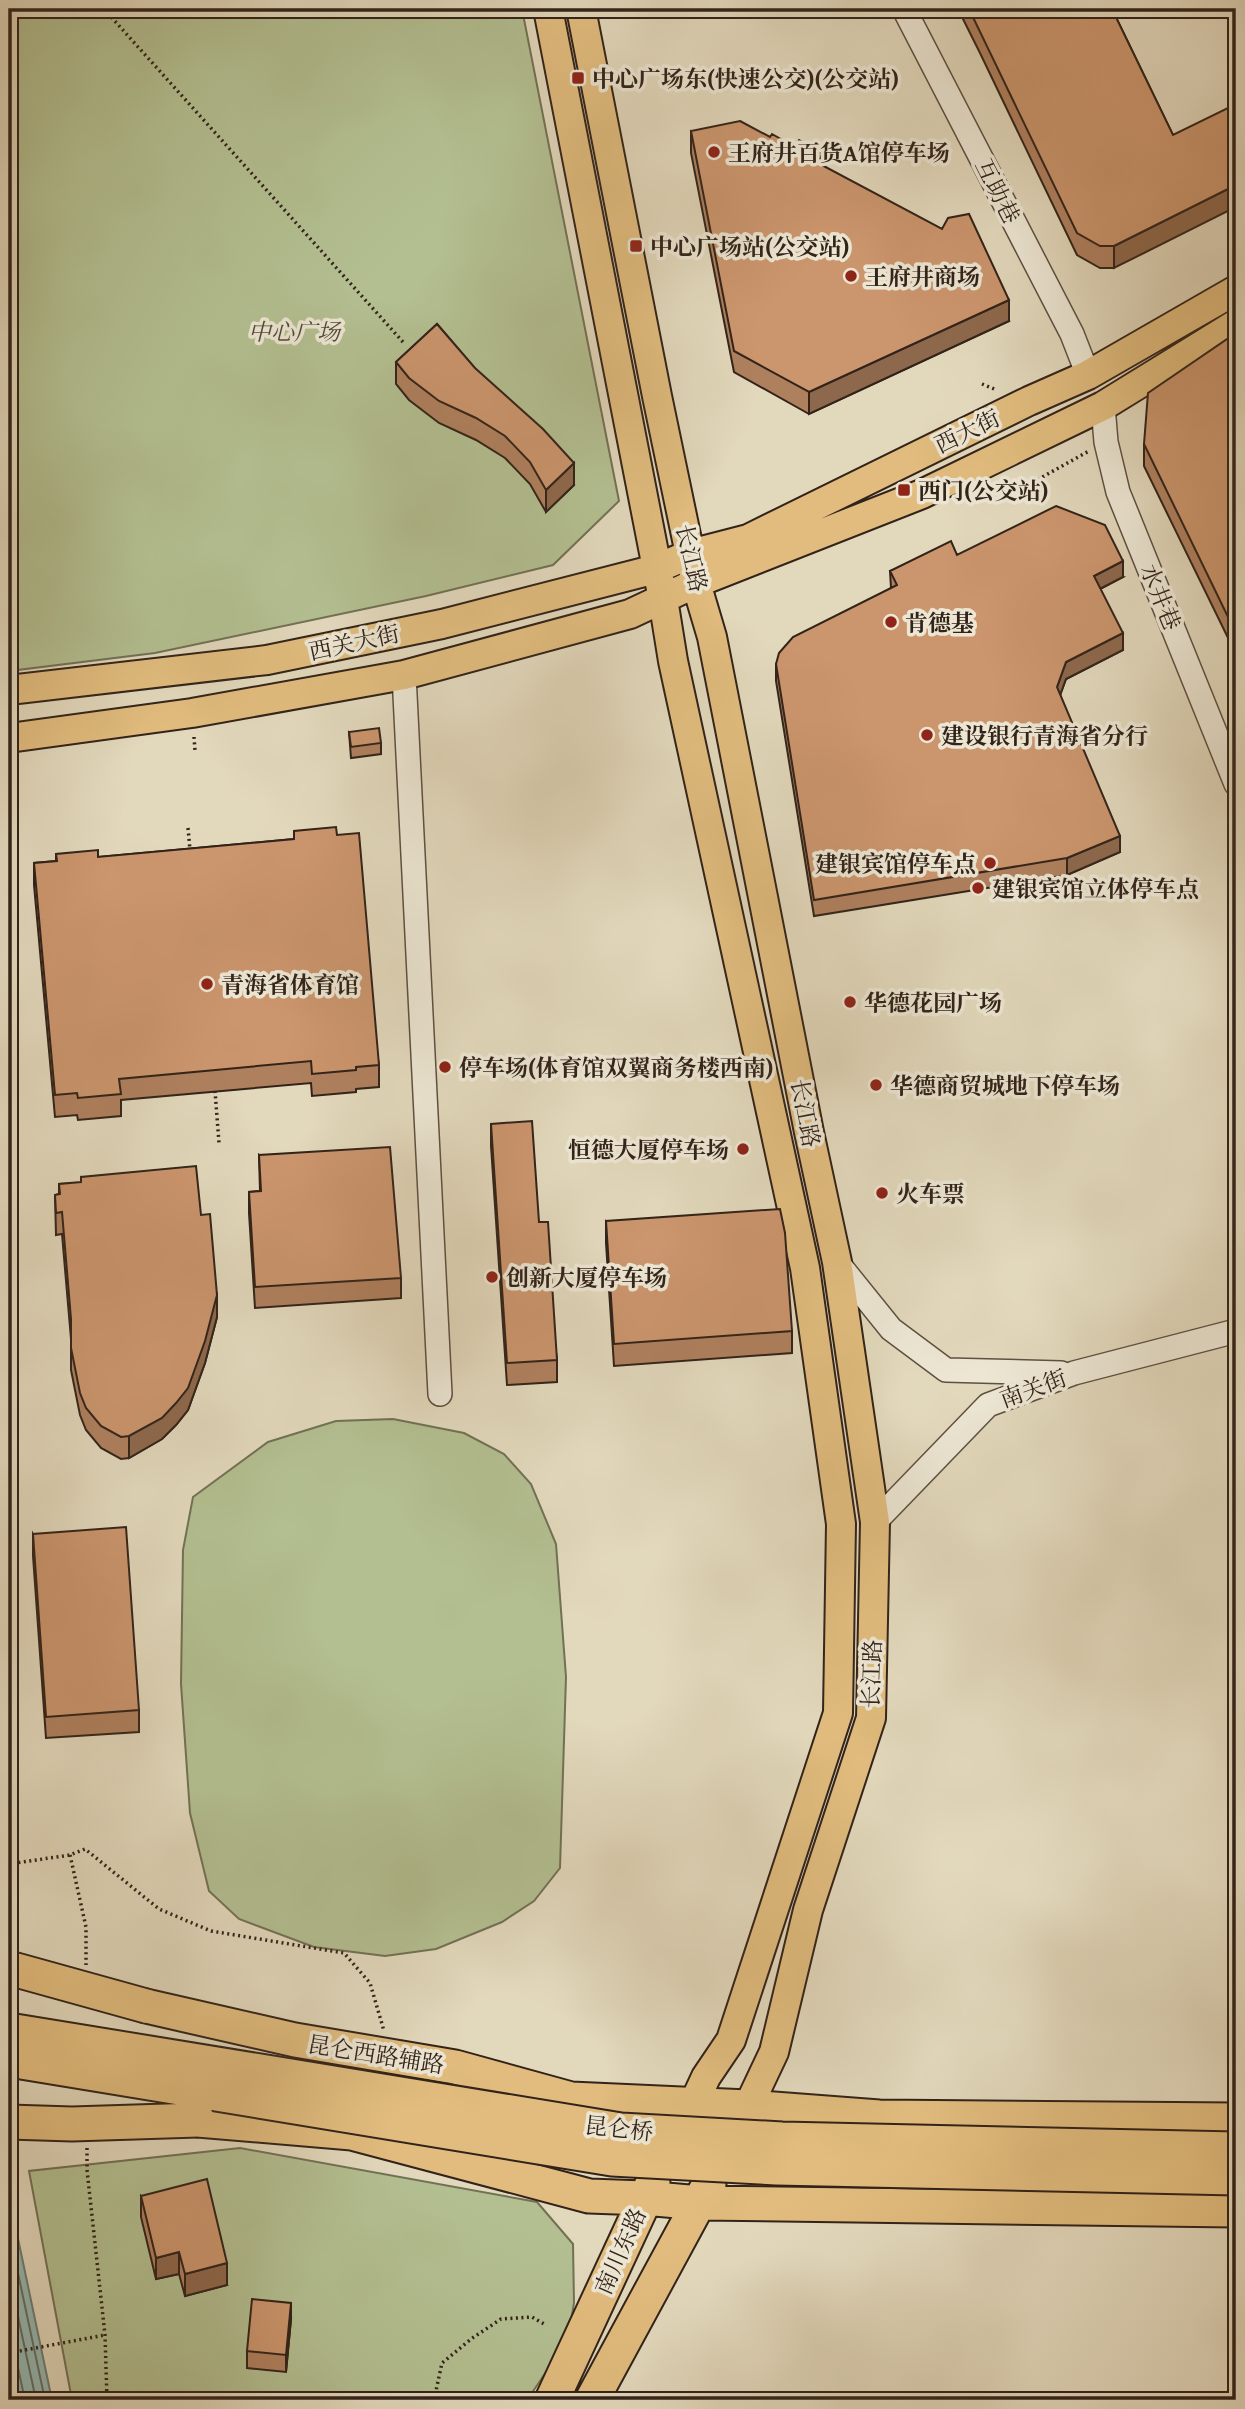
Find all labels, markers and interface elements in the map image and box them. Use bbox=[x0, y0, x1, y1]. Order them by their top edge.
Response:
place label: 中心广场东(快速公交)(公交站) bbox=[592, 62, 899, 95]
marker: 中心广场东(快速公交)(公交站) bbox=[570, 70, 586, 86]
place label: 王府井百货A馆停车场 bbox=[728, 136, 950, 169]
marker: 王府井百货A馆停车场 bbox=[706, 144, 722, 160]
street label: 互助巷 bbox=[968, 153, 1028, 229]
place label: 中心广场站(公交站) bbox=[650, 230, 849, 263]
marker: 中心广场站(公交站) bbox=[628, 238, 644, 254]
place label: 王府井商场 bbox=[865, 260, 980, 293]
marker: 王府井商场 bbox=[843, 268, 859, 284]
park label: 中心广场 bbox=[248, 315, 342, 348]
street label: 西大街 bbox=[929, 401, 1005, 461]
place label: 西门(公交站) bbox=[918, 474, 1048, 507]
marker: 西门(公交站) bbox=[896, 482, 912, 498]
street label: 长江路 bbox=[668, 521, 716, 595]
street label: 水井巷 bbox=[1133, 559, 1189, 635]
place label: 肯德基 bbox=[905, 606, 974, 639]
marker: 肯德基 bbox=[883, 614, 899, 630]
street label: 西关大街 bbox=[306, 616, 402, 668]
place label: 建设银行青海省分行 bbox=[941, 719, 1148, 752]
marker: 建设银行青海省分行 bbox=[919, 727, 935, 743]
place label: 建银宾馆停车点 bbox=[815, 847, 976, 880]
marker: 建银宾馆停车点 bbox=[982, 855, 998, 871]
place label: 建银宾馆立体停车点 bbox=[992, 872, 1199, 905]
marker: 建银宾馆立体停车点 bbox=[970, 880, 986, 896]
place label: 青海省体育馆 bbox=[221, 968, 359, 1001]
marker: 青海省体育馆 bbox=[199, 976, 215, 992]
place label: 华德花园广场 bbox=[864, 986, 1002, 1019]
marker: 华德花园广场 bbox=[842, 994, 858, 1010]
place label: 停车场(体育馆双翼商务楼西南) bbox=[459, 1051, 773, 1084]
marker: 停车场(体育馆双翼商务楼西南) bbox=[437, 1059, 453, 1075]
place label: 华德商贸城地下停车场 bbox=[890, 1069, 1120, 1102]
street label: 长江路 bbox=[783, 1076, 829, 1150]
marker: 华德商贸城地下停车场 bbox=[868, 1077, 884, 1093]
place label: 恒德大厦停车场 bbox=[568, 1133, 729, 1166]
marker: 恒德大厦停车场 bbox=[735, 1141, 751, 1157]
place label: 火车票 bbox=[896, 1177, 965, 1210]
marker: 火车票 bbox=[874, 1185, 890, 1201]
place label: 创新大厦停车场 bbox=[506, 1261, 667, 1294]
marker: 创新大厦停车场 bbox=[484, 1269, 500, 1285]
street label: 南关街 bbox=[995, 1361, 1071, 1415]
street label: 长江路 bbox=[853, 1639, 889, 1709]
street label: 昆仑西路辅路 bbox=[305, 2027, 447, 2081]
street label: 昆仑桥 bbox=[583, 2108, 655, 2148]
street label: 南川东路 bbox=[586, 2202, 654, 2300]

